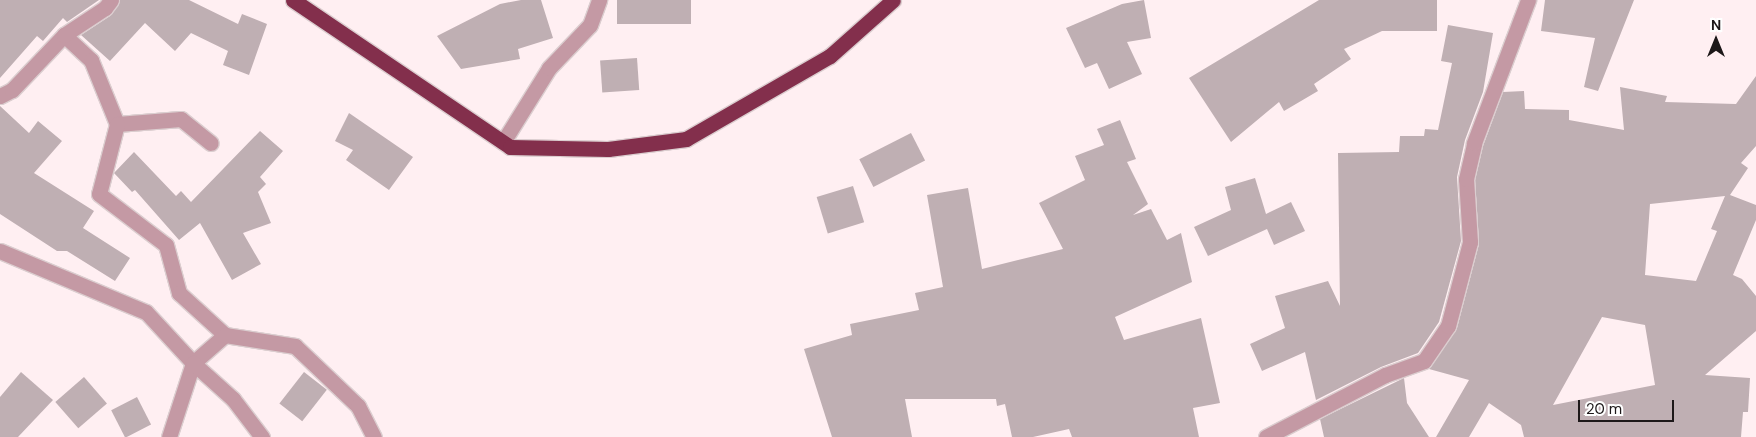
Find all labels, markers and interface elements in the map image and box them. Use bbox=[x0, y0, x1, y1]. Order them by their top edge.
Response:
north arrow bbox=[1691, 15, 1741, 65]
text: N bbox=[1711, 16, 1721, 34]
scale bar bbox=[1581, 390, 1677, 422]
text: 20 m bbox=[1586, 399, 1622, 419]

